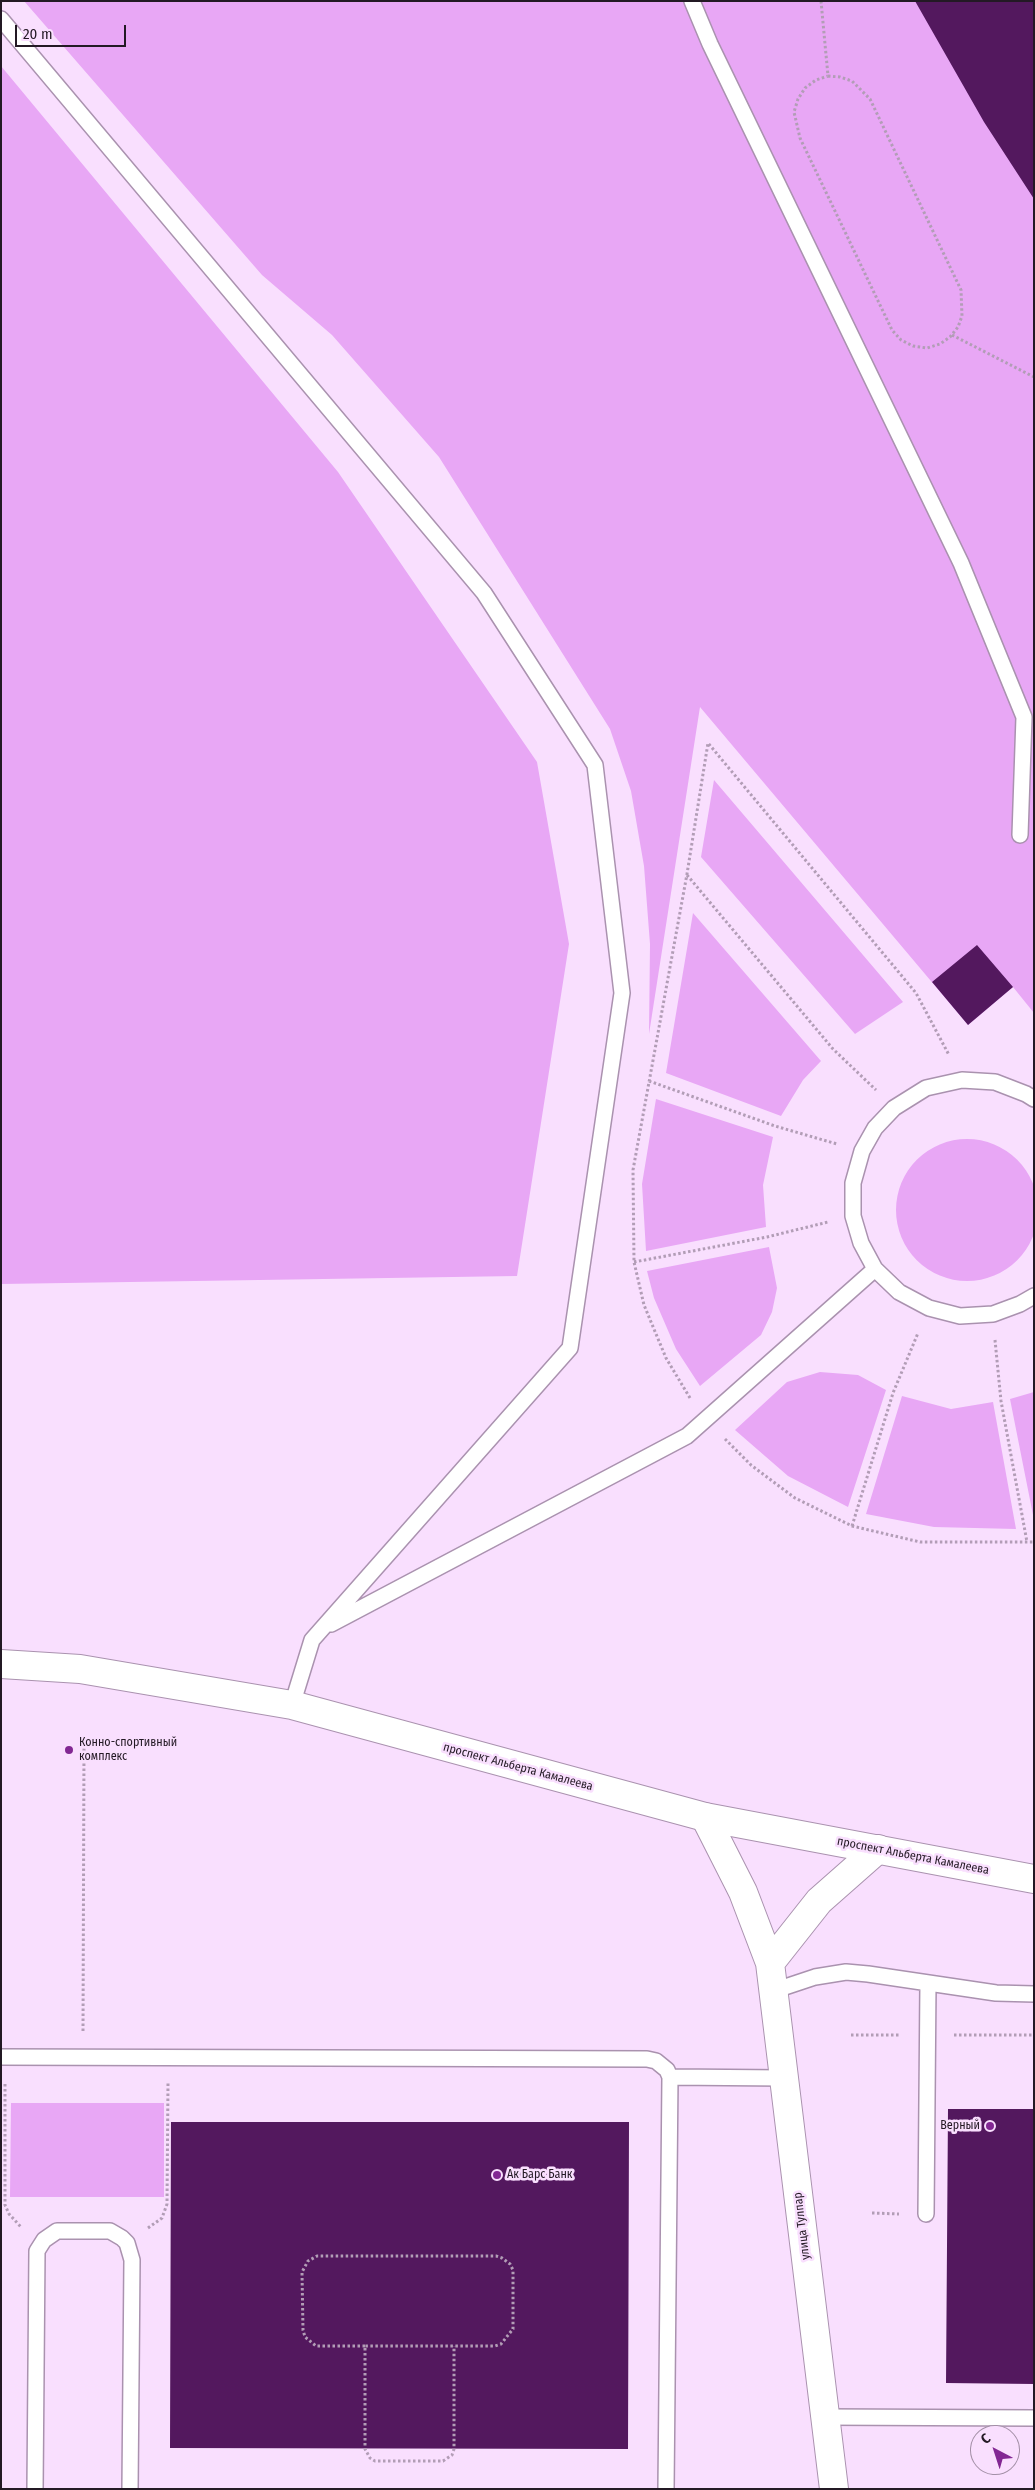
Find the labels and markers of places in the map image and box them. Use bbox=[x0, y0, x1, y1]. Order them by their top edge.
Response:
place label: Конно-спортивный комплекс bbox=[79, 1736, 177, 1764]
marker: Конно-спортивный комплекс bbox=[63, 1744, 75, 1756]
place label: Верный bbox=[940, 2119, 980, 2133]
marker: Верный bbox=[984, 2120, 996, 2132]
place label: Ак Барс Банк bbox=[507, 2168, 572, 2182]
marker: Ак Барс Банк bbox=[491, 2169, 503, 2181]

